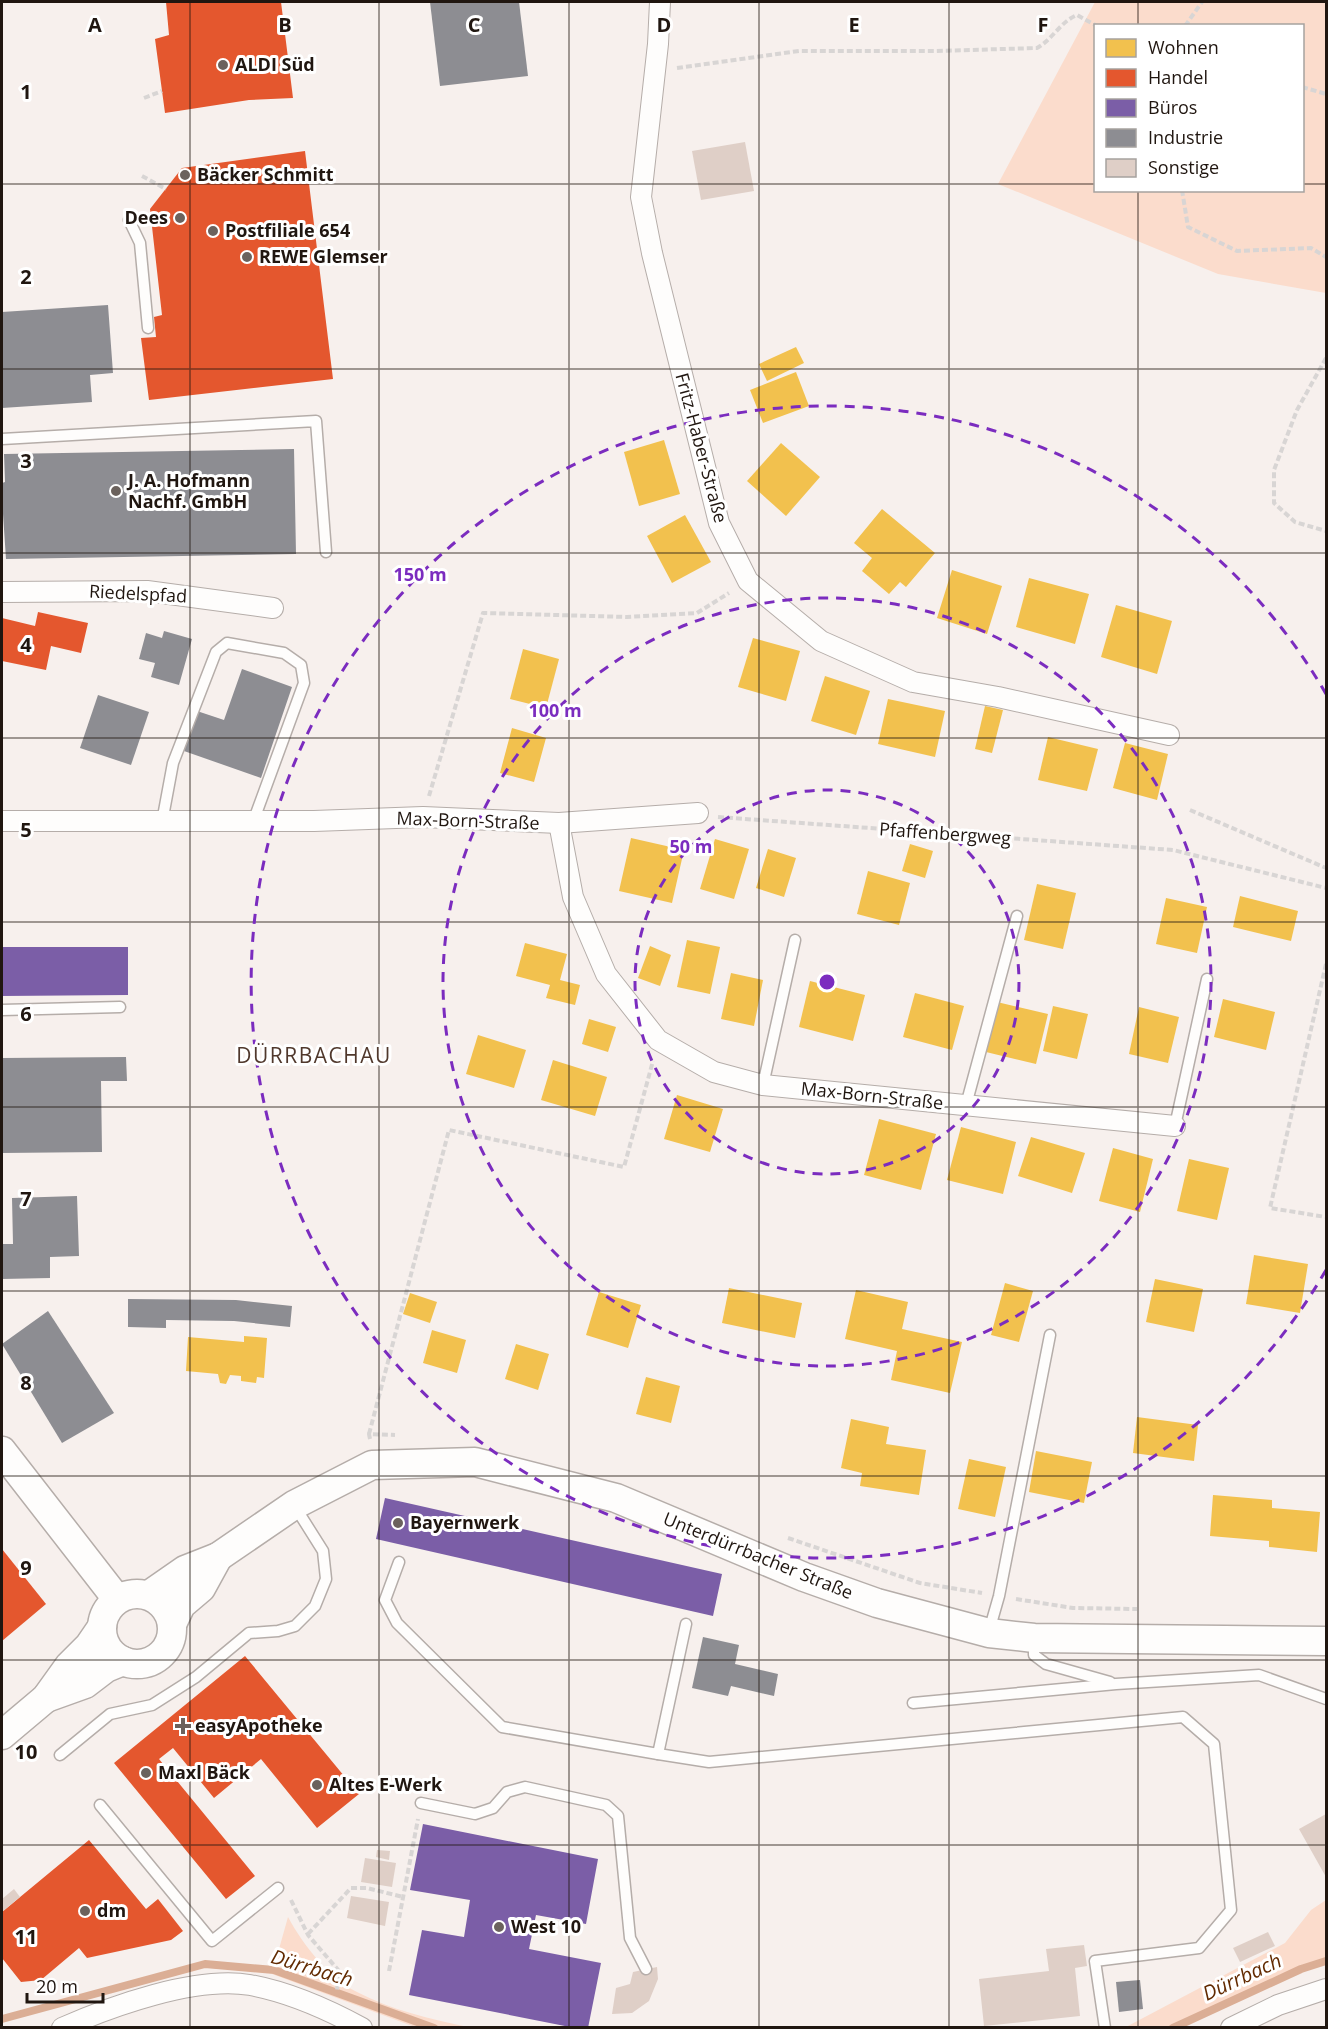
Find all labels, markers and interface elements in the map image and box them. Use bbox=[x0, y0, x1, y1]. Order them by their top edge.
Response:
text: A bbox=[88, 11, 102, 38]
text: B bbox=[278, 11, 292, 38]
text: C bbox=[468, 11, 481, 38]
text: D bbox=[657, 11, 671, 38]
text: E bbox=[848, 11, 860, 38]
text: F bbox=[1038, 11, 1048, 38]
legend bbox=[1094, 24, 1304, 192]
text: Wohnen bbox=[1148, 35, 1219, 59]
place label: ALDI Süd bbox=[235, 52, 315, 76]
marker: ALDI Süd bbox=[216, 58, 230, 72]
text: Handel bbox=[1148, 65, 1208, 89]
text: 1 bbox=[20, 78, 32, 105]
text: Büros bbox=[1148, 95, 1197, 119]
text: Industrie bbox=[1148, 125, 1223, 149]
text: Sonstige bbox=[1148, 155, 1219, 179]
place label: Bäcker Schmitt bbox=[197, 162, 334, 186]
marker: Bäcker Schmitt bbox=[178, 168, 192, 182]
place label: Dees bbox=[124, 205, 168, 229]
marker: Dees bbox=[173, 211, 187, 225]
place label: Postfiliale 654 bbox=[225, 218, 350, 242]
marker: Postfiliale 654 bbox=[206, 224, 220, 238]
place label: REWE Glemser bbox=[259, 244, 388, 268]
marker: REWE Glemser bbox=[240, 250, 254, 264]
text: 2 bbox=[20, 263, 32, 290]
street label: Fritz-Haber-Straße bbox=[670, 370, 734, 525]
text: 3 bbox=[20, 447, 32, 474]
place label: J. A. Hofmann Nachf. GmbH bbox=[126, 468, 250, 513]
marker: J. A. Hofmann Nachf. GmbH bbox=[109, 484, 123, 498]
text: 150 m bbox=[393, 562, 447, 586]
street label: Riedelspfad bbox=[88, 578, 188, 608]
text: 4 bbox=[20, 631, 32, 658]
text: 100 m bbox=[528, 698, 582, 722]
street label: Max-Born-Straße bbox=[396, 806, 540, 834]
text: 5 bbox=[20, 816, 32, 843]
street label: Pfaffenbergweg bbox=[878, 816, 1012, 850]
text: 50 m bbox=[670, 834, 712, 858]
centre of rings bbox=[817, 972, 837, 992]
text: 6 bbox=[20, 1000, 32, 1027]
district label: DÜRRBACHAU bbox=[236, 1041, 392, 1069]
street label: Max-Born-Straße bbox=[800, 1076, 944, 1114]
text: 7 bbox=[20, 1185, 32, 1212]
text: 8 bbox=[20, 1369, 32, 1396]
street label: Unterdürrbacher Straße bbox=[660, 1506, 857, 1604]
place label: Bayernwerk bbox=[410, 1510, 520, 1534]
marker: Bayernwerk bbox=[391, 1516, 405, 1530]
text: 9 bbox=[20, 1554, 32, 1581]
place label: easyApotheke bbox=[195, 1713, 323, 1737]
marker: easyApotheke bbox=[176, 1719, 190, 1733]
text: 10 bbox=[15, 1738, 37, 1765]
place label: Maxl Bäck bbox=[158, 1760, 251, 1784]
marker: Maxl Bäck bbox=[139, 1766, 153, 1780]
place label: Altes E-Werk bbox=[329, 1772, 443, 1796]
marker: Altes E-Werk bbox=[310, 1778, 324, 1792]
place label: dm bbox=[97, 1898, 126, 1922]
marker: dm bbox=[78, 1904, 92, 1918]
place label: West 10 bbox=[511, 1914, 581, 1938]
marker: West 10 bbox=[492, 1920, 506, 1934]
text: 11 bbox=[15, 1923, 37, 1950]
water label: Dürrbach bbox=[268, 1942, 356, 1993]
water label: Dürrbach bbox=[1198, 1947, 1286, 2007]
scale bar bbox=[27, 1966, 104, 2004]
text: 20 m bbox=[36, 1974, 78, 1998]

